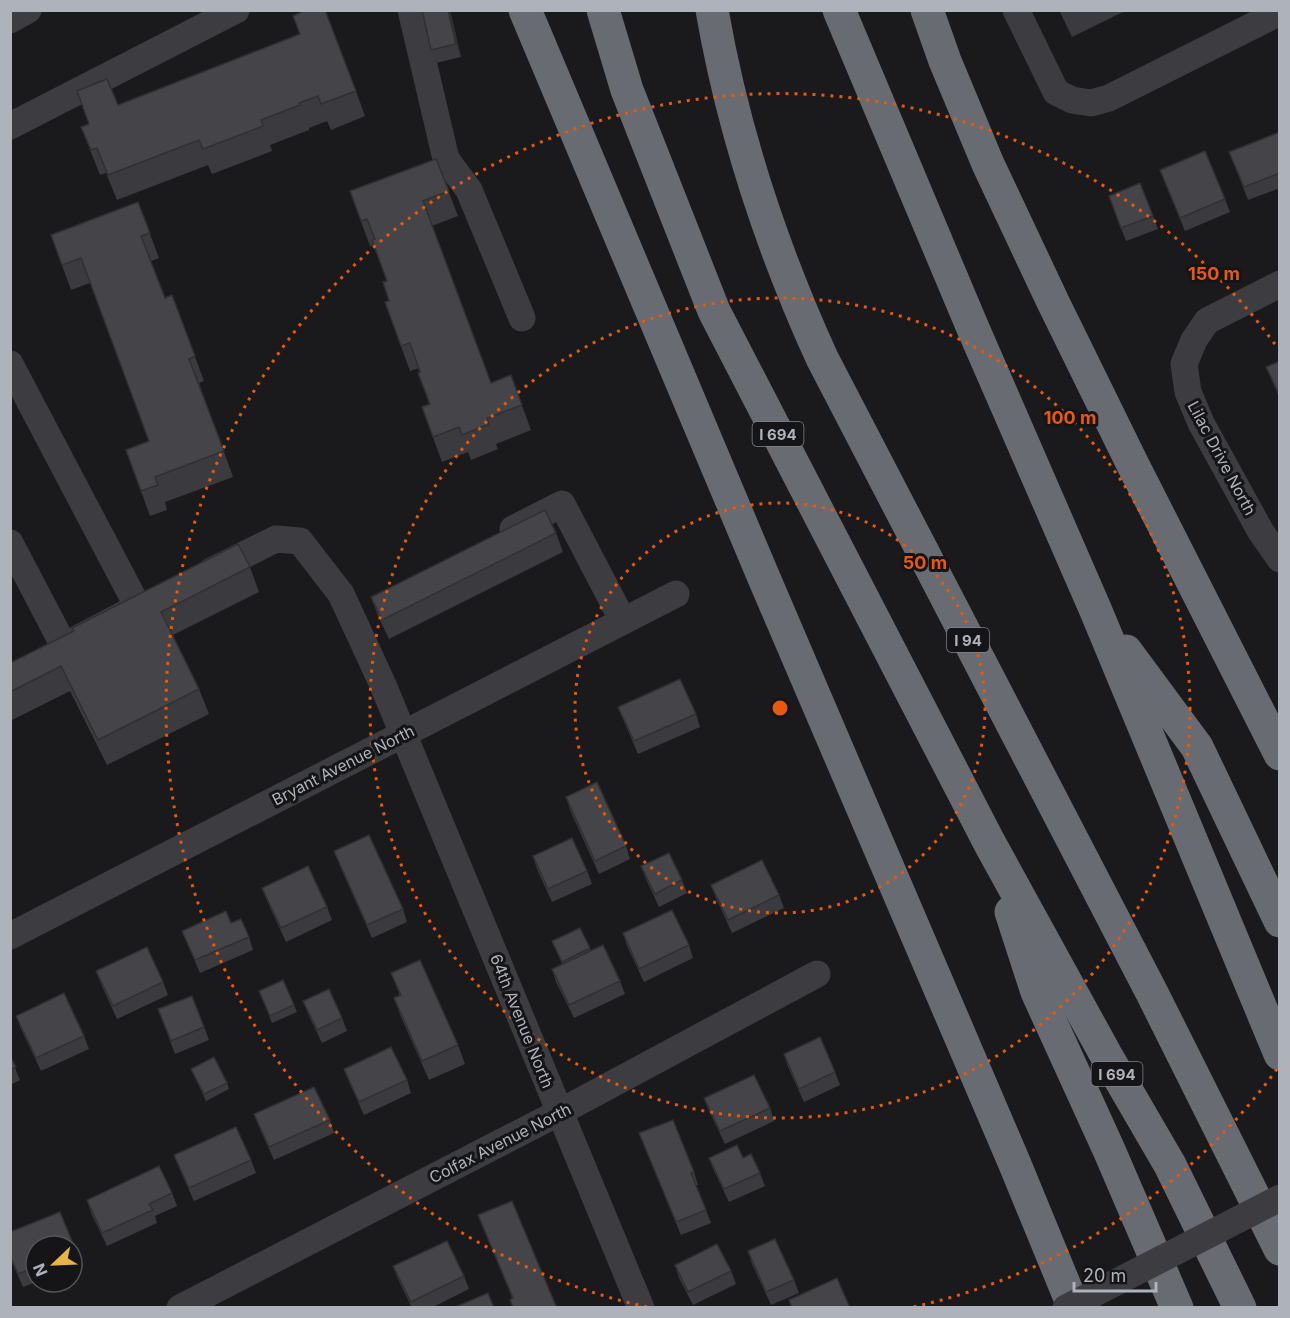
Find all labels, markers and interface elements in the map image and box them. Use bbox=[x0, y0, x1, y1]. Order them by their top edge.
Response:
text: 150 m bbox=[1188, 263, 1240, 284]
street label: Lilac Drive North bbox=[1184, 398, 1260, 518]
text: 100 m bbox=[1044, 407, 1096, 428]
road number: I 694 bbox=[752, 422, 804, 446]
text: 50 m bbox=[903, 552, 947, 573]
road number: I 94 bbox=[947, 628, 989, 652]
centre of rings bbox=[770, 698, 790, 718]
street label: Bryant Avenue North bbox=[268, 720, 418, 810]
street label: 64th Avenue North bbox=[486, 951, 558, 1091]
road number: I 694 bbox=[1092, 1062, 1142, 1086]
street label: Colfax Avenue North bbox=[426, 1099, 574, 1187]
north arrow bbox=[24, 1234, 84, 1294]
scale bar bbox=[1074, 1255, 1156, 1293]
text: N bbox=[29, 1260, 52, 1279]
text: 20 m bbox=[1083, 1265, 1126, 1286]

